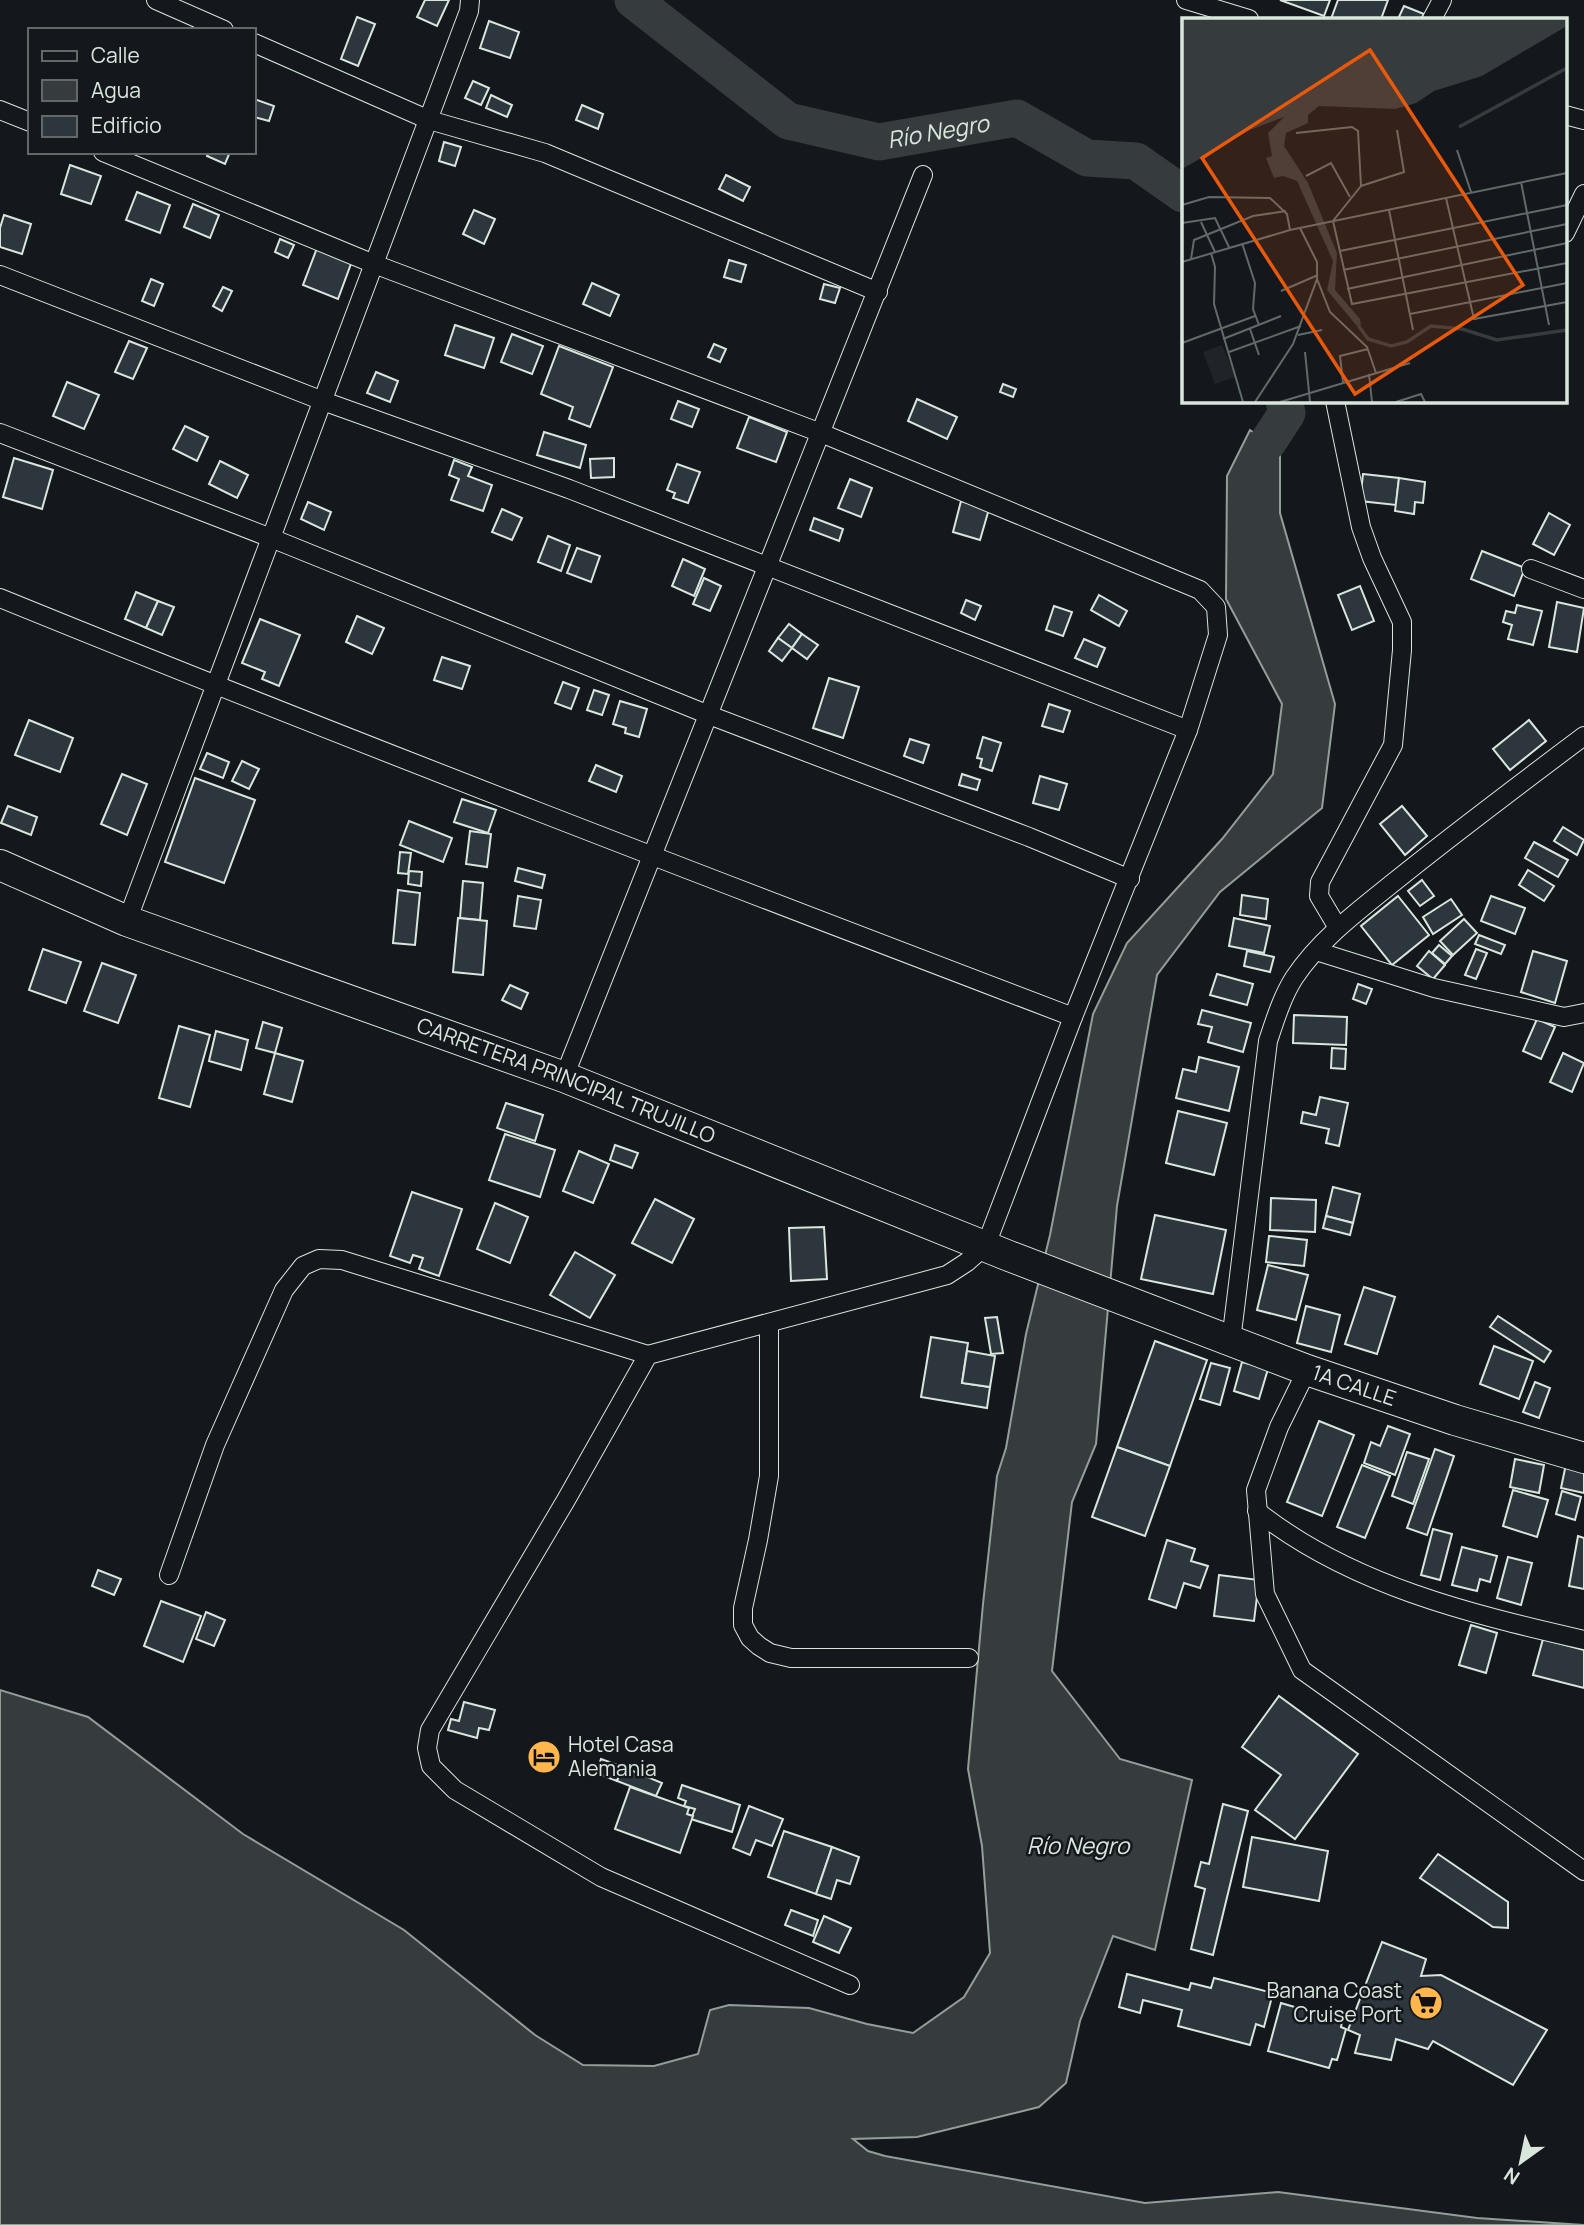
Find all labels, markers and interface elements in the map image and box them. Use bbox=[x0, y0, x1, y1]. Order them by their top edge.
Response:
inset map bbox=[1182, 18, 1566, 402]
legend bbox=[28, 28, 256, 154]
text: Calle bbox=[91, 41, 140, 69]
text: Agua bbox=[91, 76, 141, 104]
water label: Río Negro bbox=[885, 106, 993, 155]
text: Edificio bbox=[91, 111, 162, 139]
street label: CARRETERA PRINCIPAL TRUJILLO bbox=[413, 1011, 720, 1149]
street label: 1A CALLE bbox=[1308, 1358, 1400, 1412]
place label: Hotel Casa Alemania bbox=[568, 1730, 674, 1782]
hotel icon: Hotel Casa Alemania bbox=[525, 1738, 563, 1776]
water label: Río Negro bbox=[1027, 1829, 1131, 1861]
place label: Banana Coast Cruise Port bbox=[1266, 1976, 1402, 2028]
supermarket icon: Banana Coast Cruise Port bbox=[1407, 1984, 1445, 2022]
north arrow bbox=[1486, 2127, 1556, 2197]
text: N bbox=[1499, 2162, 1525, 2191]

